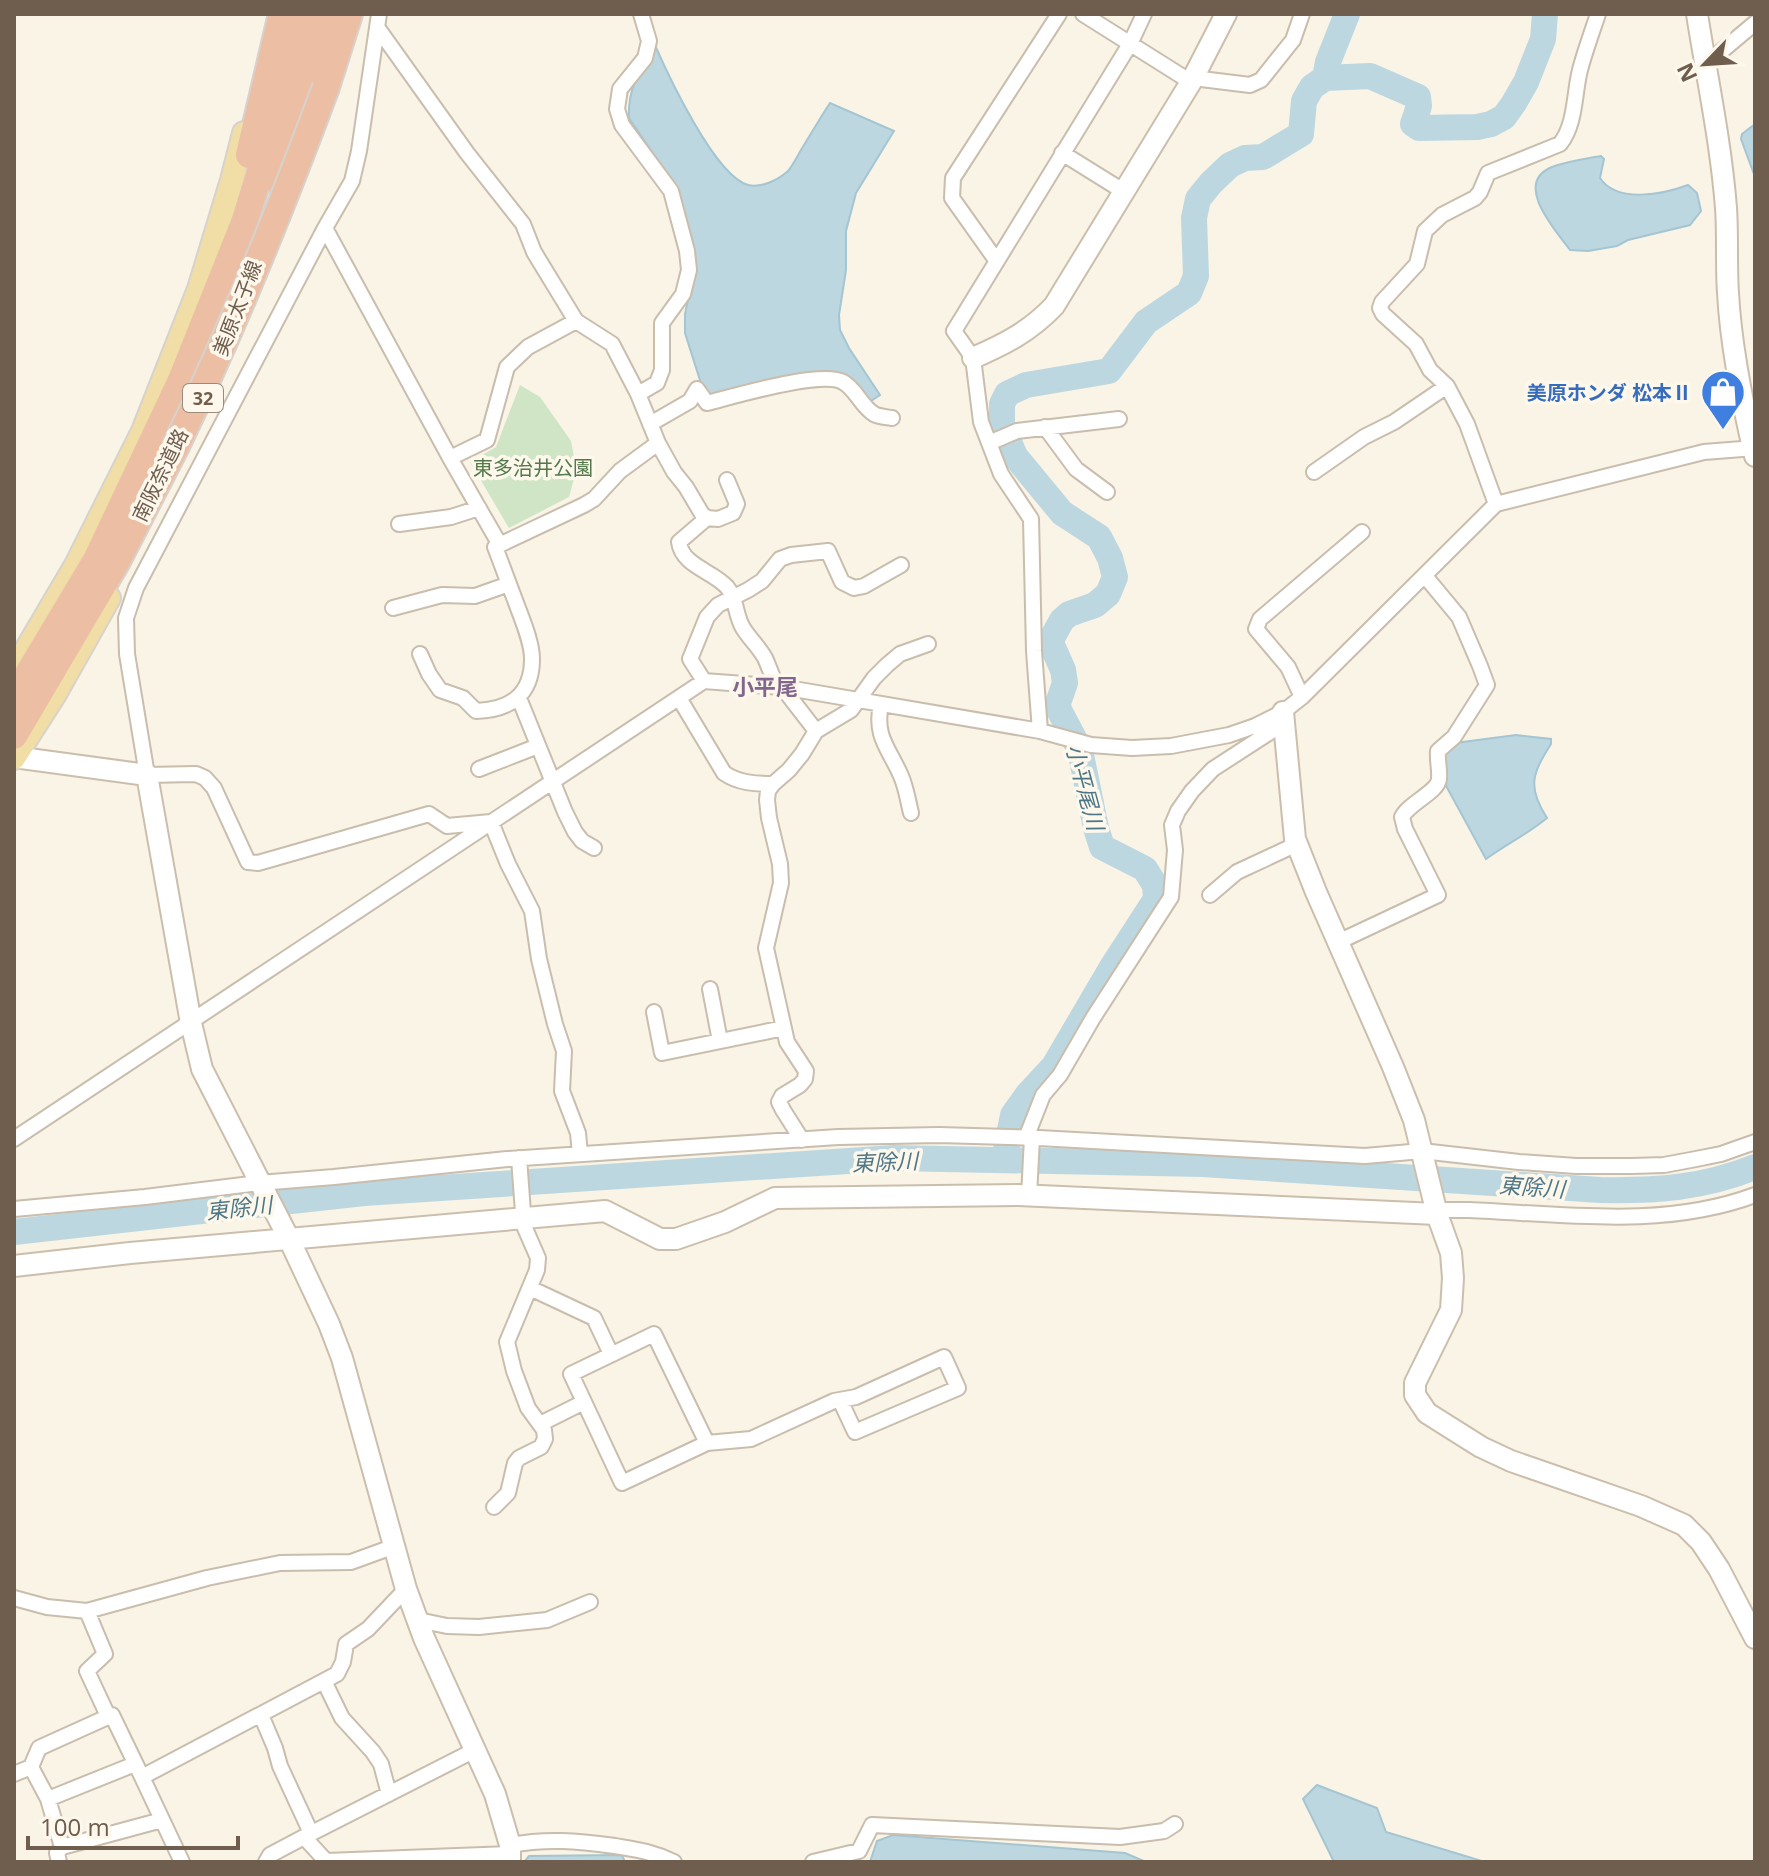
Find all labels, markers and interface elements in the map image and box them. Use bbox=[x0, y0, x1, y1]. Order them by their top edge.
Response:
north arrow bbox=[1665, 24, 1745, 104]
text: N bbox=[1669, 58, 1703, 87]
street label: 美原太子線 bbox=[206, 256, 268, 360]
shop icon: 美原ホンダ 松本Ⅱ bbox=[1699, 368, 1747, 431]
place label: 美原ホンダ 松本Ⅱ bbox=[1527, 379, 1692, 406]
road number: 32 bbox=[183, 384, 223, 412]
street label: 南阪奈道路 bbox=[126, 424, 194, 526]
park label: 東多治井公園 bbox=[473, 454, 593, 481]
district label: 小平尾 bbox=[732, 671, 798, 701]
water label: 小平尾川 bbox=[1060, 741, 1112, 835]
water label: 東除川 bbox=[851, 1145, 920, 1177]
water label: 東除川 bbox=[1498, 1169, 1568, 1203]
water label: 東除川 bbox=[205, 1188, 275, 1225]
scale bar bbox=[28, 1800, 238, 1850]
text: 100 m bbox=[40, 1810, 110, 1843]

